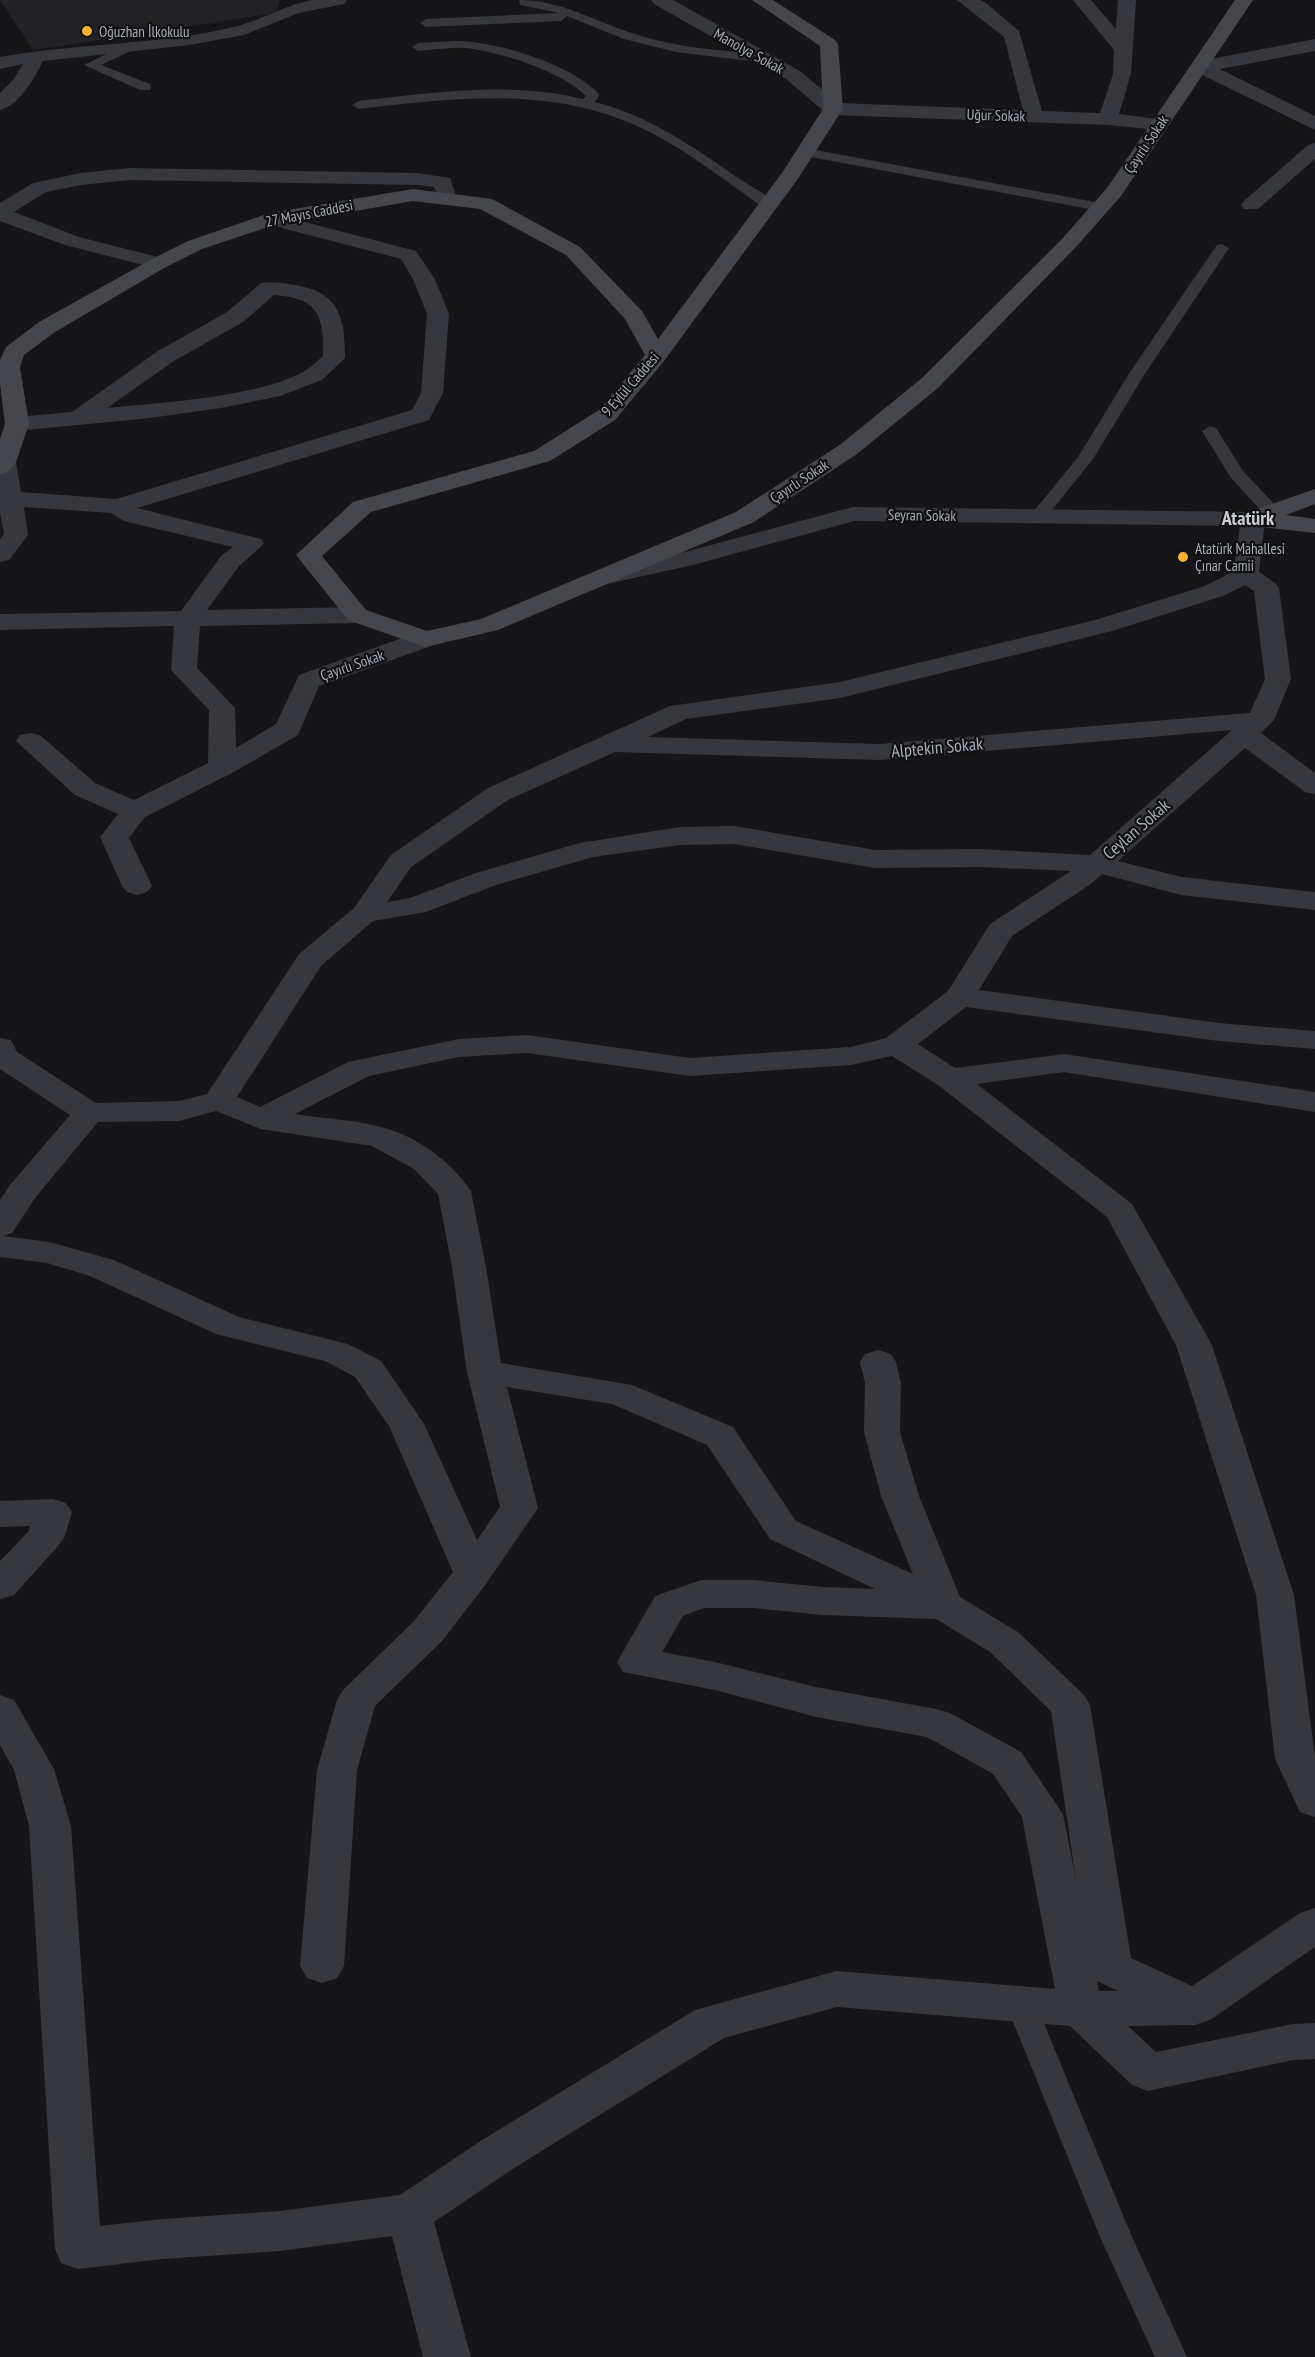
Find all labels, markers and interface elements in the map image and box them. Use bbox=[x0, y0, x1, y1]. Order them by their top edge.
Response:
place label: Oğuzhan İlkokulu bbox=[99, 22, 189, 41]
marker: Oğuzhan İlkokulu bbox=[80, 24, 94, 38]
street label: Manolya Sokak bbox=[711, 24, 788, 78]
street label: Uğur Sokak bbox=[966, 104, 1026, 126]
street label: Çayırlı Sokak bbox=[1120, 111, 1172, 177]
street label: 27 Mayıs Caddesi bbox=[264, 195, 354, 231]
street label: 9 Eylül Caddesi bbox=[597, 348, 663, 420]
street label: Çayırlı Sokak bbox=[766, 455, 832, 507]
street label: Seyran Sokak bbox=[888, 505, 957, 525]
district label: Atatürk bbox=[1221, 505, 1275, 531]
place label: Atatürk Mahallesi Çınar Camii bbox=[1195, 539, 1285, 575]
marker: Atatürk Mahallesi Çınar Camii bbox=[1176, 550, 1190, 564]
street label: Çayırlı Sokak bbox=[318, 645, 387, 685]
street label: Alptekin Sokak bbox=[890, 732, 984, 762]
street label: Ceylan Sokak bbox=[1098, 794, 1174, 864]

